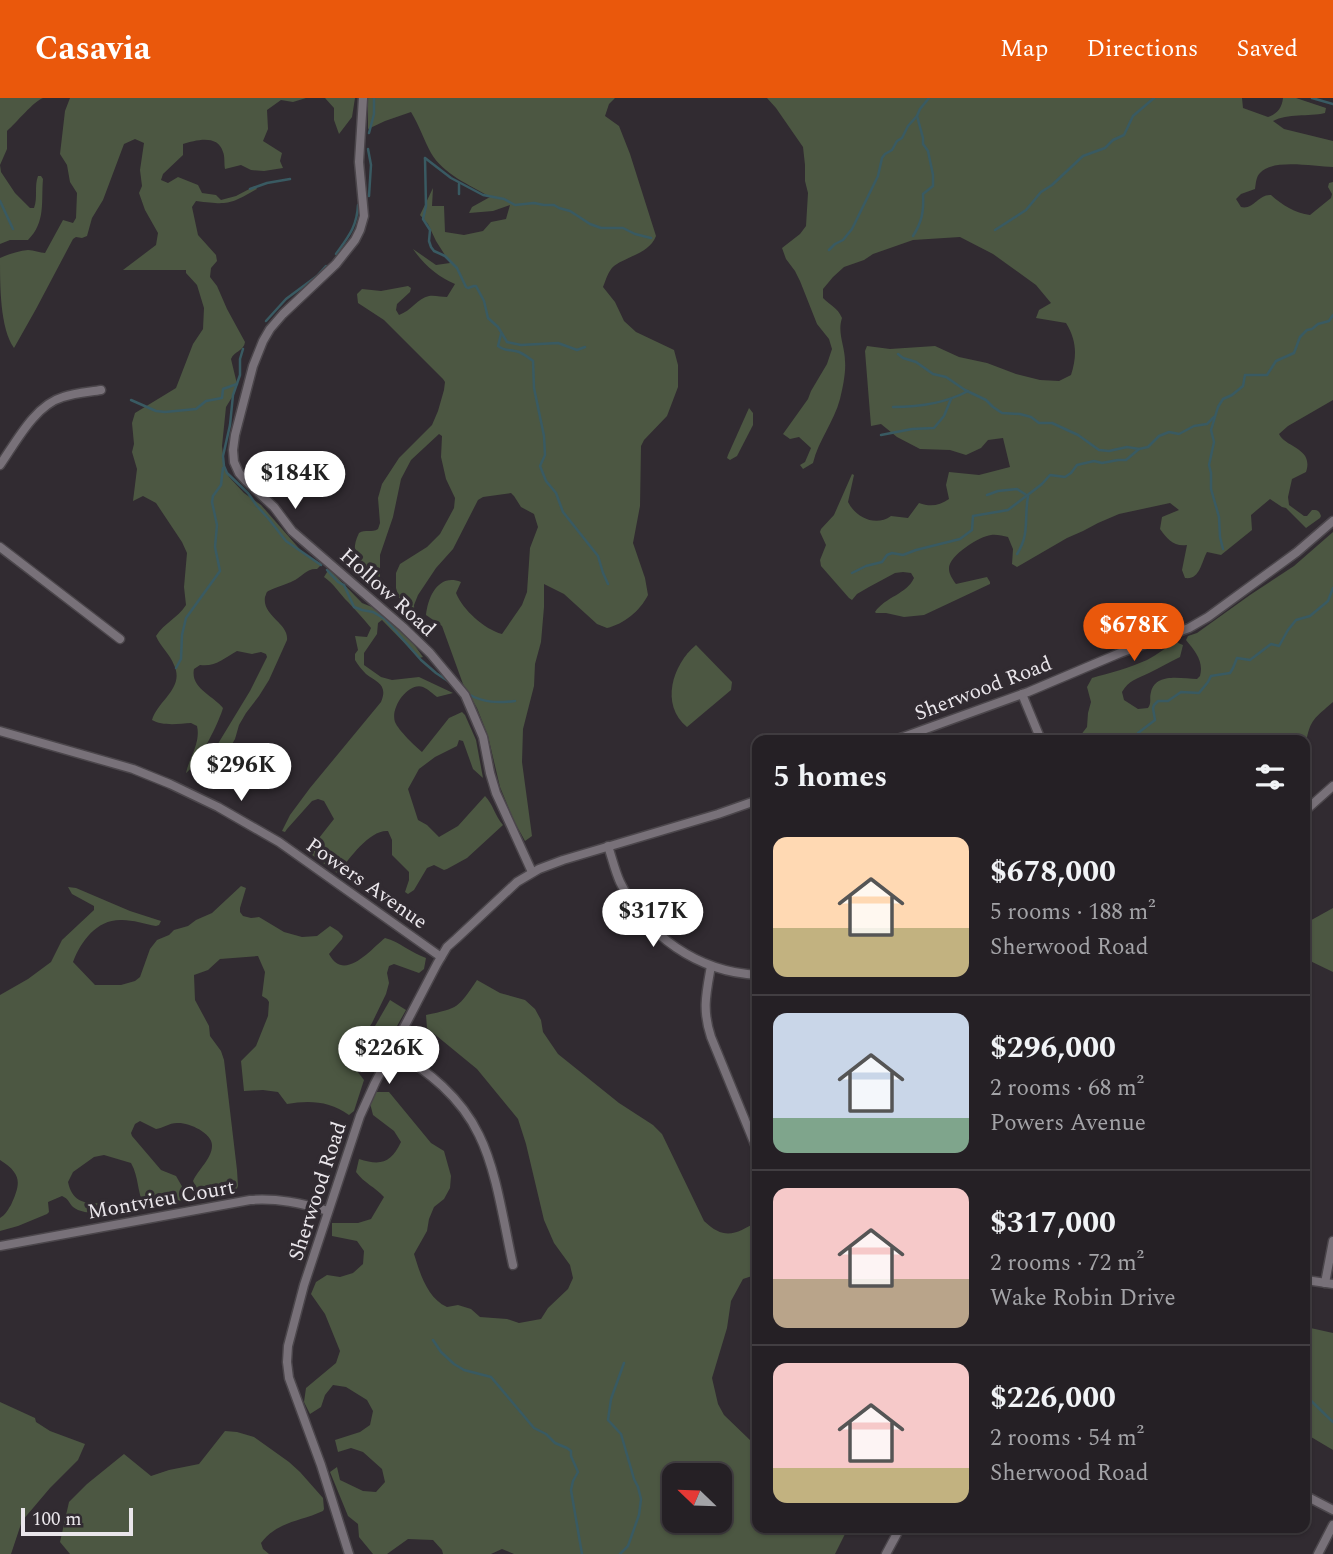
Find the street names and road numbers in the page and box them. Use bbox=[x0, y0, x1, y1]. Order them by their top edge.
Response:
street label: Hollow Road bbox=[332, 541, 443, 645]
street label: Sherwood Road bbox=[910, 648, 1057, 730]
street label: Powers Avenue bbox=[299, 830, 434, 938]
street label: Sherwood Road bbox=[280, 1117, 356, 1265]
street label: Montvieu Court bbox=[85, 1171, 237, 1229]

